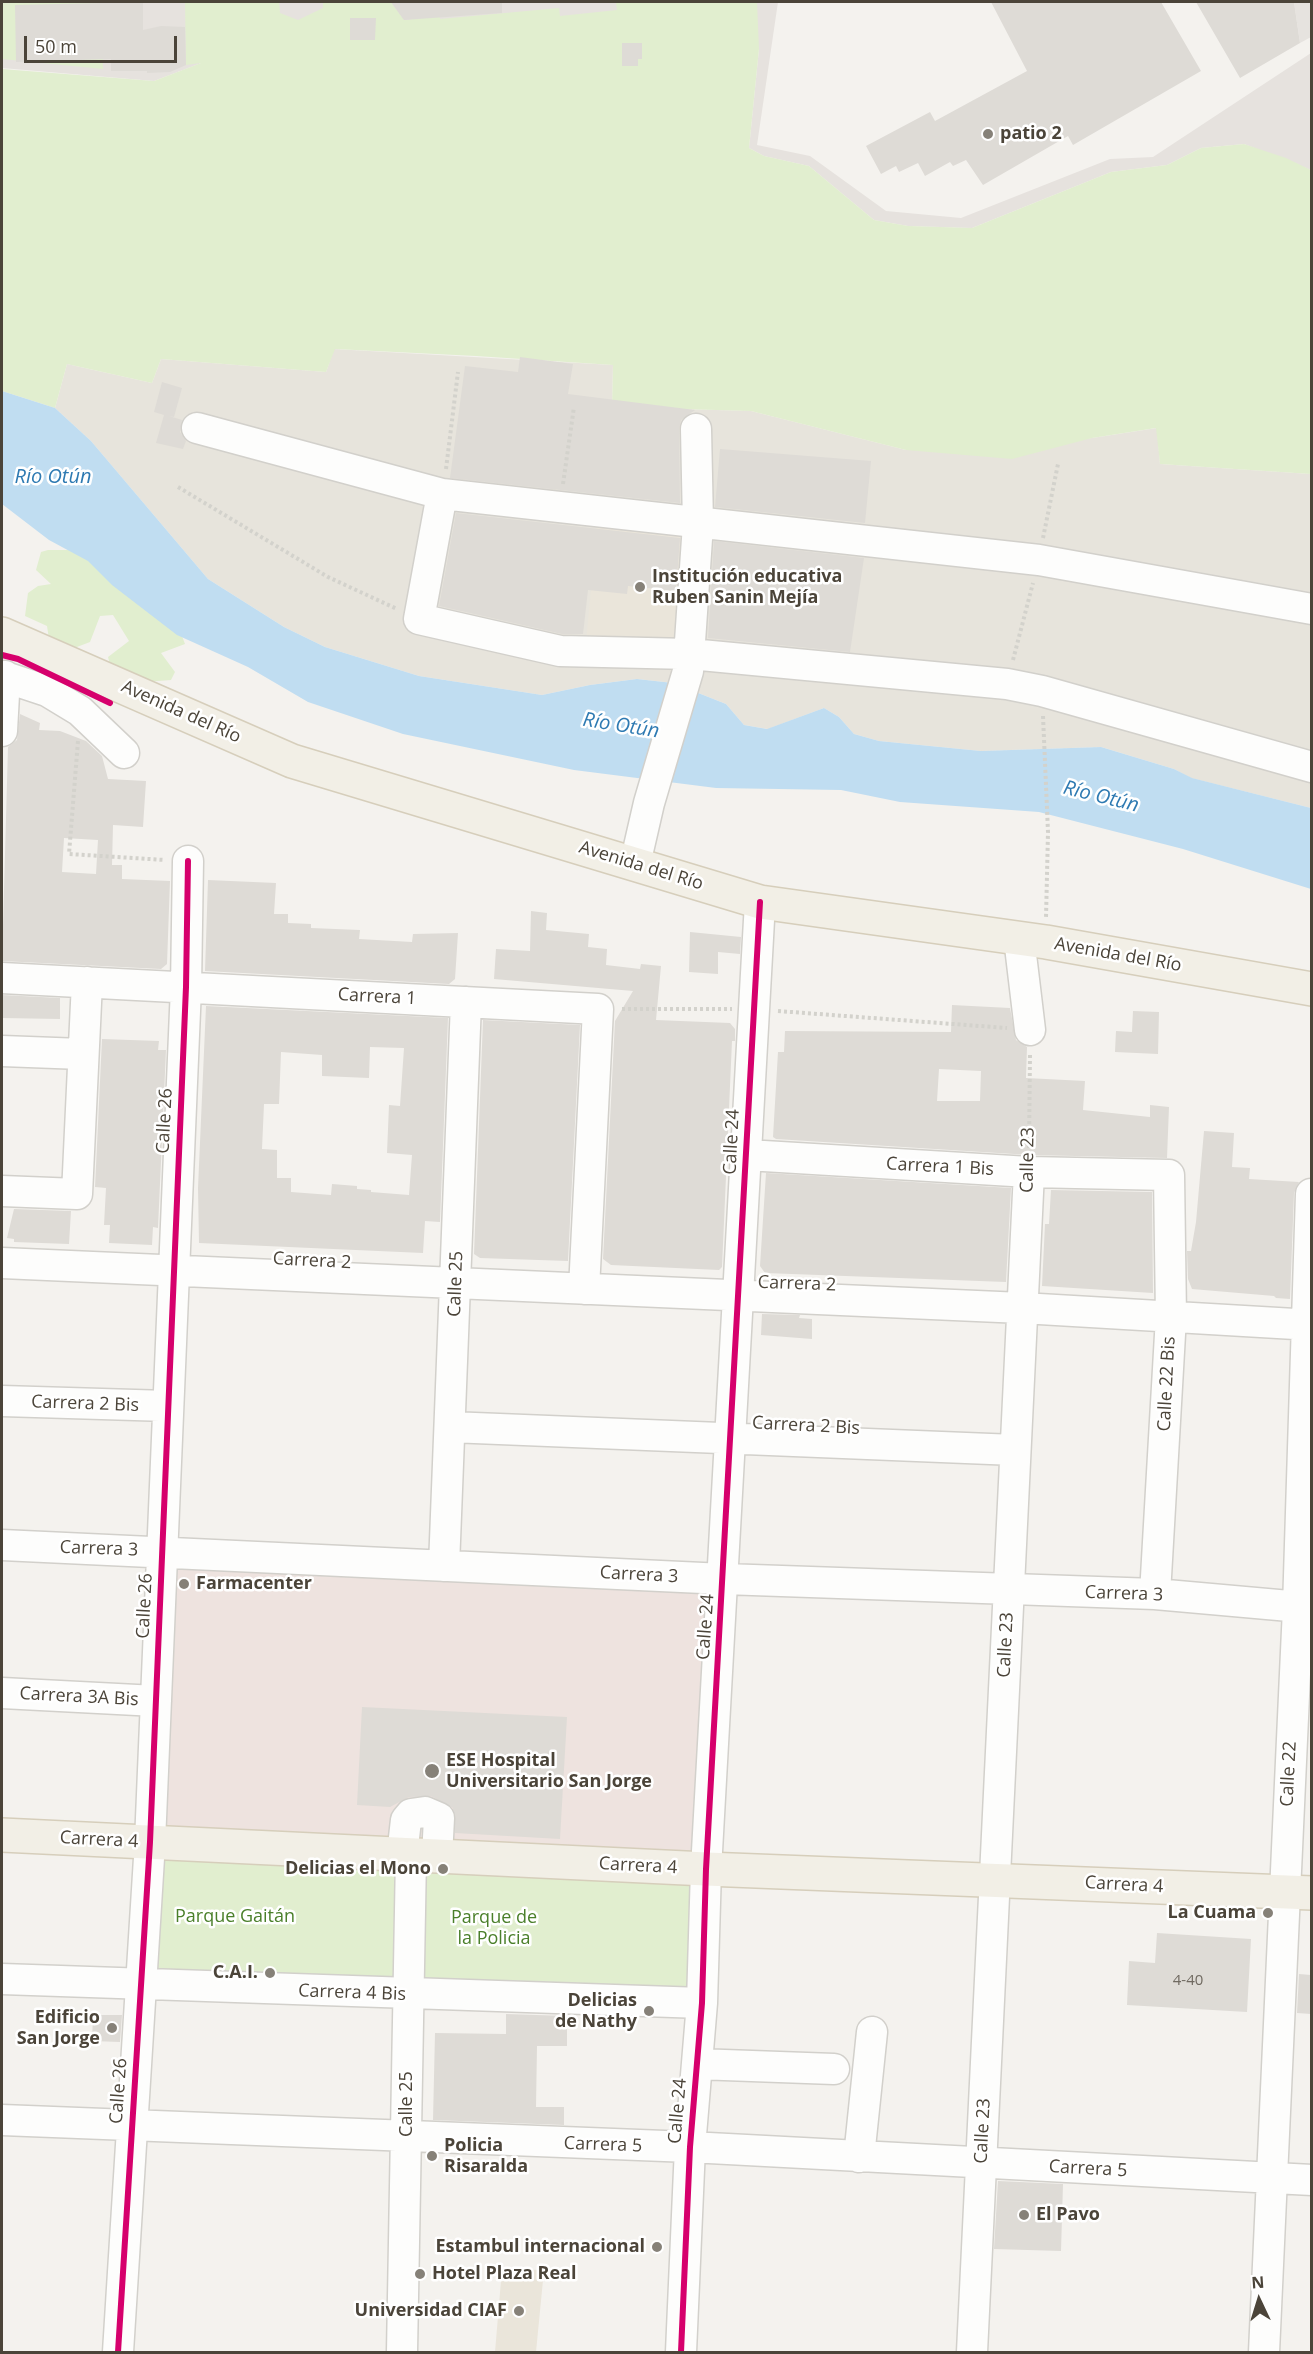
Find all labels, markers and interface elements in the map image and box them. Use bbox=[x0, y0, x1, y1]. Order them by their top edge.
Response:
scale bar bbox=[27, 24, 180, 62]
text: 50 m bbox=[35, 34, 77, 58]
place label: patio 2 bbox=[1000, 123, 1062, 145]
marker: patio 2 bbox=[981, 127, 995, 141]
water label: Río Otún bbox=[15, 465, 91, 489]
place label: Institución educativa Ruben Sanin Mejía bbox=[652, 566, 842, 608]
marker: Institución educativa Ruben Sanin Mejía bbox=[633, 580, 647, 594]
street label: Avenida del Río bbox=[118, 676, 244, 748]
water label: Río Otún bbox=[581, 708, 661, 744]
water label: Río Otún bbox=[1061, 776, 1141, 818]
street label: Avenida del Río bbox=[576, 837, 706, 895]
street label: Avenida del Río bbox=[1053, 933, 1183, 977]
street label: Carrera 1 bbox=[337, 984, 417, 1010]
street label: Calle 26 bbox=[152, 1088, 178, 1154]
street label: Calle 24 bbox=[719, 1109, 745, 1175]
street label: Calle 23 bbox=[1017, 1127, 1039, 1193]
street label: Carrera 1 Bis bbox=[886, 1153, 994, 1181]
street label: Carrera 2 bbox=[272, 1248, 352, 1274]
street label: Calle 25 bbox=[444, 1251, 468, 1317]
street label: Carrera 2 bbox=[757, 1272, 837, 1296]
street label: Calle 22 Bis bbox=[1154, 1336, 1180, 1432]
street label: Carrera 2 Bis bbox=[31, 1391, 139, 1417]
street label: Carrera 2 Bis bbox=[752, 1412, 860, 1440]
street label: Carrera 3 bbox=[59, 1537, 139, 1561]
street label: Carrera 3 bbox=[599, 1562, 679, 1588]
street label: Calle 26 bbox=[132, 1573, 158, 1639]
place label: Farmacenter bbox=[196, 1573, 312, 1595]
marker: Farmacenter bbox=[177, 1577, 191, 1591]
street label: Carrera 3 bbox=[1084, 1582, 1164, 1606]
street label: Calle 24 bbox=[693, 1593, 719, 1661]
street label: Calle 23 bbox=[993, 1612, 1019, 1678]
street label: Carrera 3A Bis bbox=[19, 1683, 139, 1711]
street label: Calle 22 bbox=[1276, 1741, 1302, 1807]
place label: ESE Hospital Universitario San Jorge bbox=[446, 1750, 652, 1792]
marker: ESE Hospital Universitario San Jorge bbox=[423, 1762, 441, 1780]
street label: Carrera 4 bbox=[59, 1827, 139, 1853]
street label: Carrera 4 bbox=[598, 1853, 678, 1879]
place label: Delicias el Mono bbox=[285, 1858, 431, 1880]
marker: Delicias el Mono bbox=[436, 1862, 450, 1876]
street label: Carrera 4 bbox=[1084, 1872, 1164, 1898]
place label: La Cuama bbox=[1168, 1902, 1256, 1924]
park label: Parque Gaitán bbox=[175, 1906, 295, 1928]
marker: La Cuama bbox=[1261, 1906, 1275, 1920]
park label: Parque de la Policia bbox=[451, 1907, 537, 1950]
place label: C.A.I. bbox=[213, 1962, 258, 1984]
marker: C.A.I. bbox=[263, 1966, 277, 1980]
house number: 4-40 bbox=[1173, 1972, 1203, 1990]
street label: Carrera 4 Bis bbox=[298, 1980, 406, 2006]
place label: Delicias de Nathy bbox=[555, 1990, 637, 2032]
marker: Delicias de Nathy bbox=[642, 2004, 656, 2018]
place label: Edificio San Jorge bbox=[17, 2007, 100, 2050]
marker: Edificio San Jorge bbox=[105, 2021, 119, 2035]
street label: Calle 26 bbox=[106, 2057, 132, 2125]
street label: Calle 25 bbox=[396, 2071, 418, 2137]
street label: Calle 24 bbox=[664, 2077, 692, 2145]
street label: Calle 23 bbox=[970, 2098, 996, 2164]
street label: Carrera 5 bbox=[563, 2133, 643, 2157]
place label: Policia Risaralda bbox=[444, 2135, 528, 2178]
marker: Policia Risaralda bbox=[425, 2149, 439, 2163]
street label: Carrera 5 bbox=[1048, 2156, 1128, 2182]
place label: El Pavo bbox=[1036, 2204, 1100, 2226]
marker: El Pavo bbox=[1017, 2208, 1031, 2222]
place label: Estambul internacional bbox=[435, 2236, 645, 2258]
marker: Estambul internacional bbox=[650, 2240, 664, 2254]
place label: Hotel Plaza Real bbox=[432, 2263, 576, 2285]
marker: Hotel Plaza Real bbox=[413, 2267, 427, 2281]
north arrow bbox=[1229, 2270, 1289, 2330]
text: N bbox=[1250, 2271, 1265, 2293]
place label: Universidad CIAF bbox=[355, 2300, 507, 2322]
marker: Universidad CIAF bbox=[512, 2304, 526, 2318]

